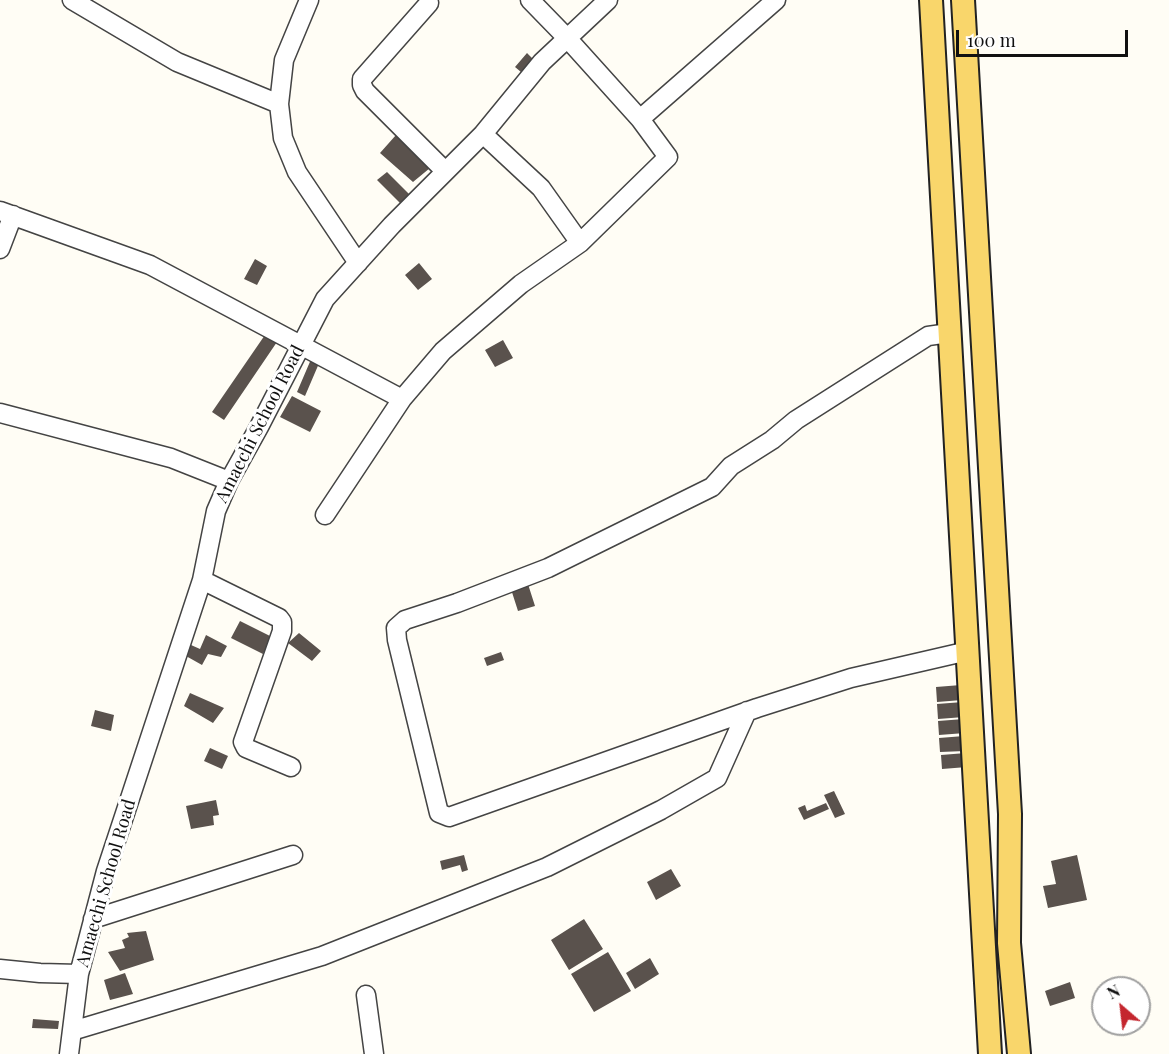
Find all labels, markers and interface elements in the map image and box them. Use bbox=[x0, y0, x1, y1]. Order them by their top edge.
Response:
scale bar bbox=[959, 18, 1132, 56]
text: 100 m bbox=[967, 28, 1016, 52]
street label: Amaechi School Road bbox=[211, 342, 309, 506]
street label: Amaechi School Road bbox=[72, 797, 140, 969]
north arrow bbox=[1091, 976, 1151, 1036]
text: N bbox=[1103, 979, 1123, 1003]

